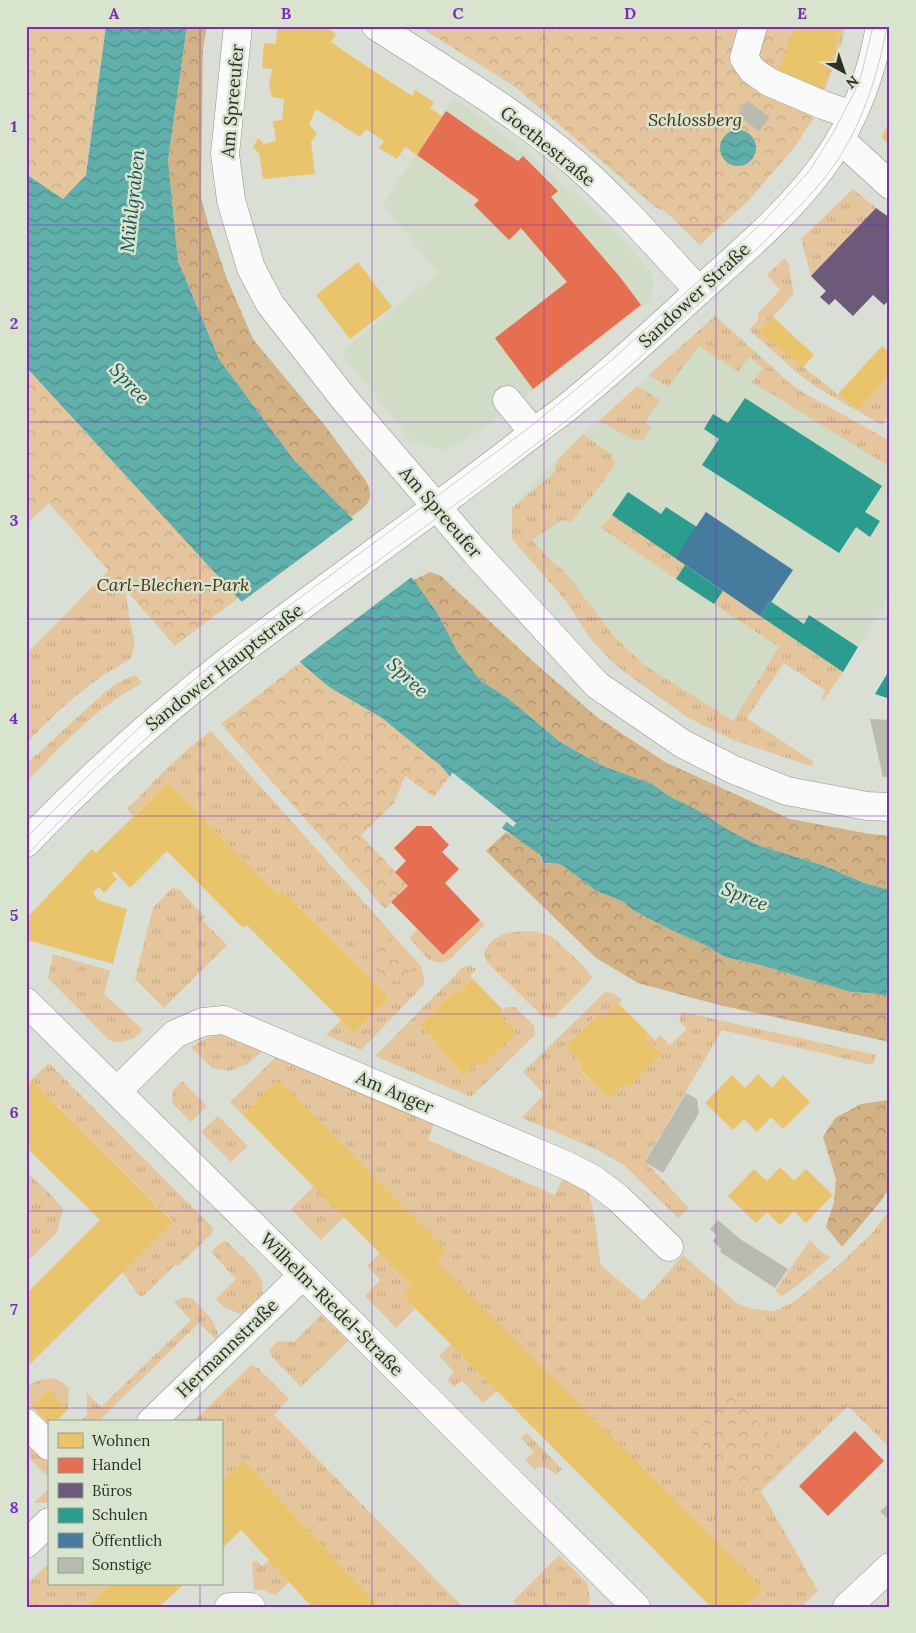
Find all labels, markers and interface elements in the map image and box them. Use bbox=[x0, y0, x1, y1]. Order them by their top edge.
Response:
text: A bbox=[109, 3, 120, 23]
text: B bbox=[281, 3, 292, 23]
text: C bbox=[452, 3, 464, 23]
text: D bbox=[624, 3, 636, 23]
text: E bbox=[797, 3, 807, 23]
street label: Am Spreeufer bbox=[215, 43, 248, 160]
north arrow bbox=[818, 48, 868, 98]
text: N bbox=[842, 72, 862, 92]
street label: Goethestraße bbox=[496, 101, 600, 191]
park label: Schlossberg bbox=[648, 108, 742, 131]
text: 1 bbox=[11, 116, 17, 136]
water label: Mühlgraben bbox=[115, 148, 149, 254]
street label: Sandower Straße bbox=[633, 237, 755, 353]
text: 2 bbox=[10, 313, 18, 333]
water label: Spree bbox=[105, 357, 155, 409]
street label: Am Spreeufer bbox=[394, 461, 487, 563]
text: 3 bbox=[10, 510, 19, 530]
park label: Carl-Blechen-Park bbox=[97, 573, 249, 596]
street label: Sandower Hauptstraße bbox=[141, 598, 308, 736]
water label: Spree bbox=[382, 652, 434, 702]
text: 4 bbox=[10, 708, 19, 728]
water label: Spree bbox=[718, 876, 772, 916]
text: 5 bbox=[10, 905, 19, 925]
street label: Am Anger bbox=[352, 1065, 437, 1119]
text: 6 bbox=[9, 1102, 19, 1122]
street label: Wilhelm-Riedel-Straße bbox=[255, 1227, 409, 1381]
street label: Hermannstraße bbox=[171, 1293, 283, 1402]
text: 7 bbox=[10, 1299, 18, 1319]
legend bbox=[48, 1420, 222, 1586]
text: Wohnen bbox=[92, 1431, 150, 1450]
text: Handel bbox=[92, 1455, 142, 1474]
text: Büros bbox=[92, 1481, 132, 1500]
text: 8 bbox=[9, 1497, 19, 1517]
text: Schulen bbox=[92, 1505, 148, 1524]
text: Öffentlich bbox=[92, 1531, 162, 1550]
text: Sonstige bbox=[92, 1555, 152, 1574]

